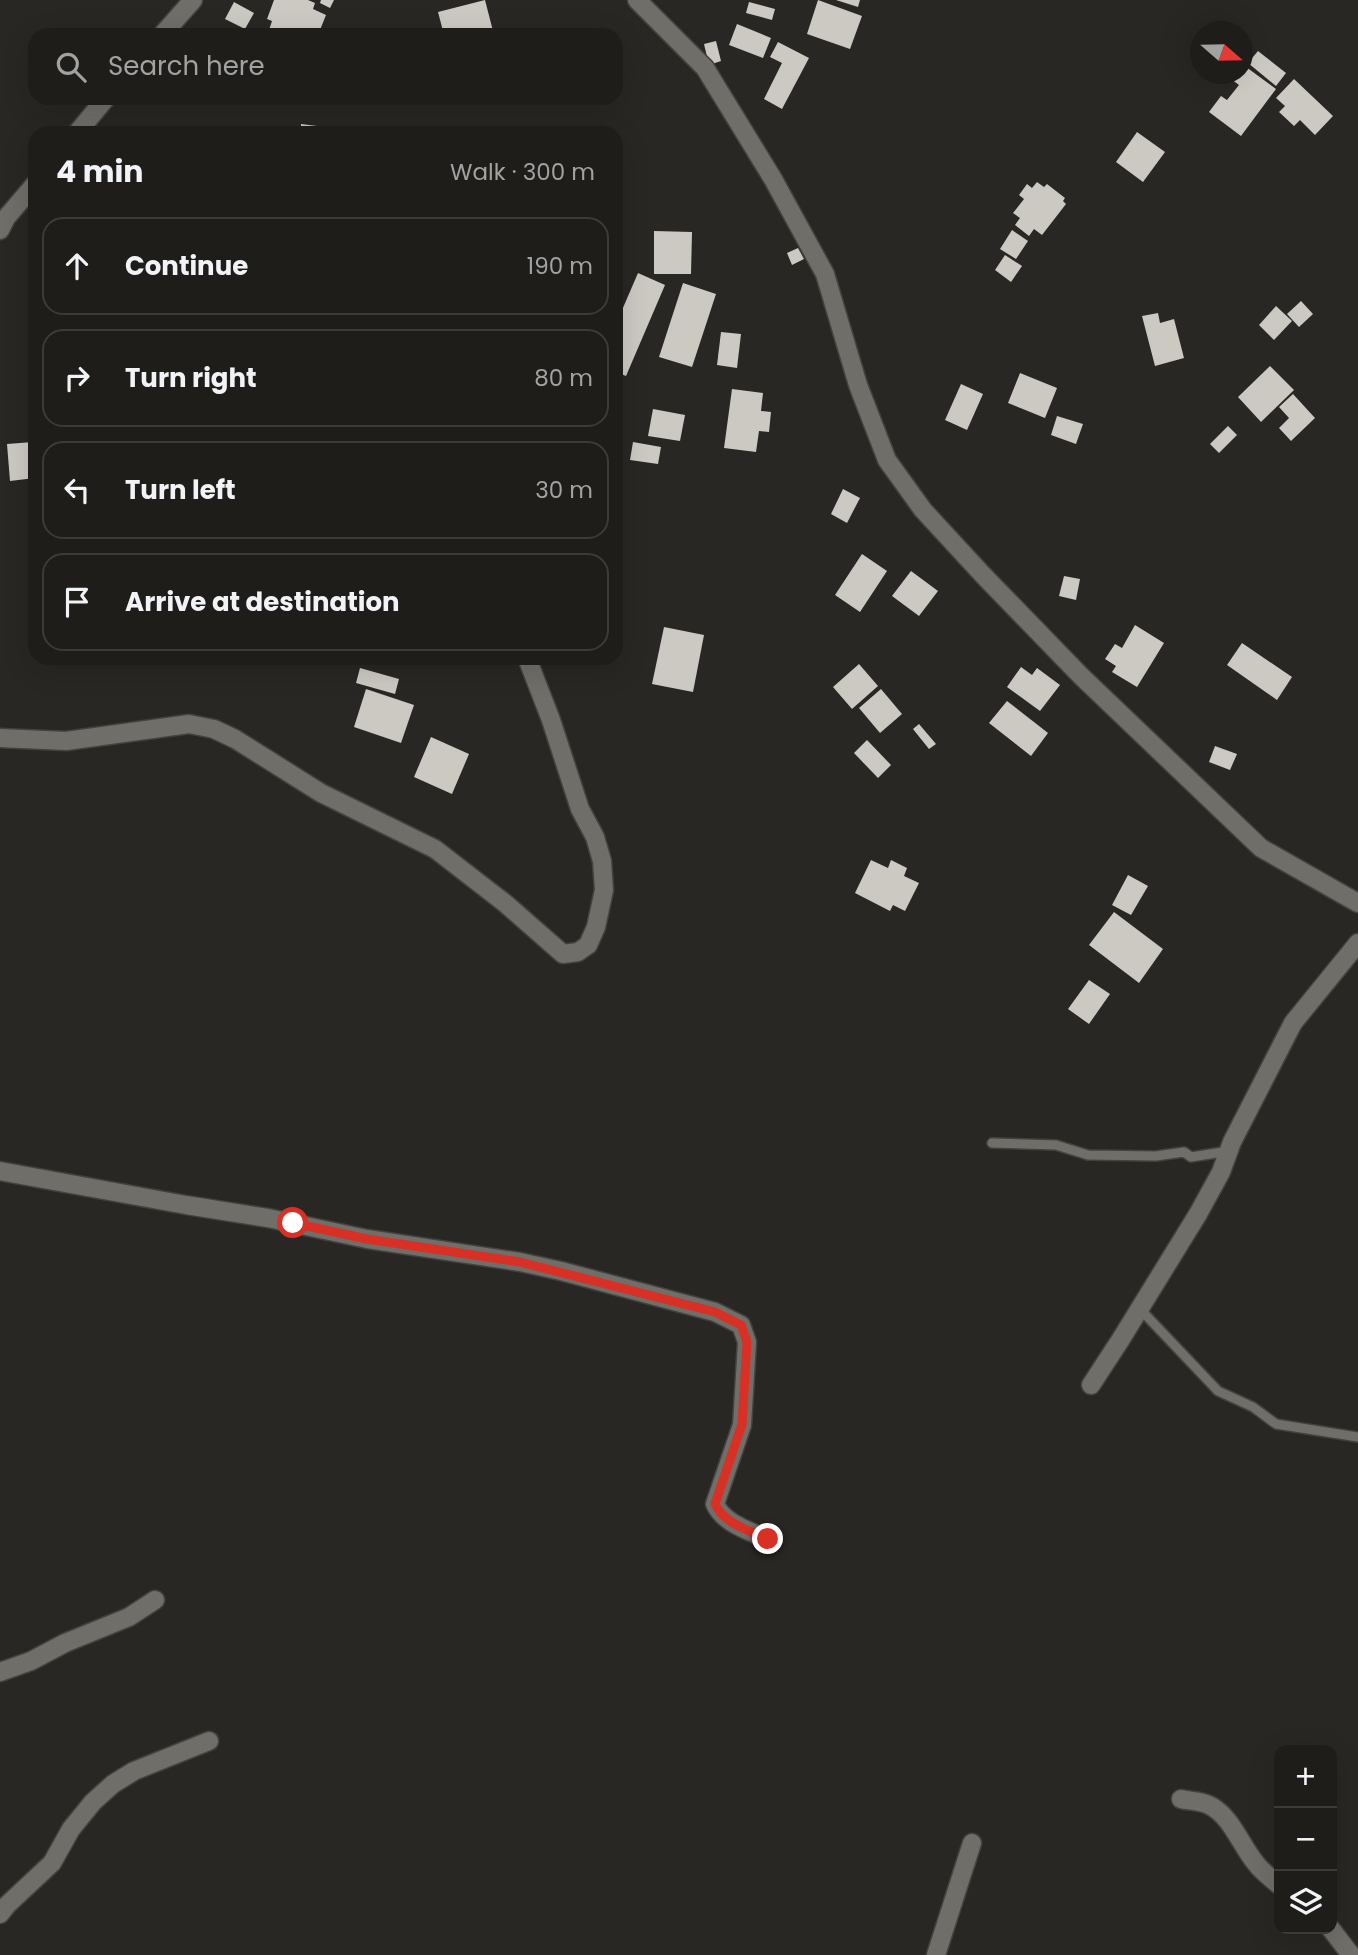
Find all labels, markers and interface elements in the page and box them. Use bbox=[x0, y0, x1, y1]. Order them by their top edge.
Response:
north arrow bbox=[1190, 21, 1253, 84]
search box bbox=[28, 28, 623, 105]
icon: search bbox=[52, 48, 90, 86]
text: Search here bbox=[108, 48, 265, 84]
text: 4 min bbox=[56, 150, 144, 193]
text: Walk · 300 m bbox=[450, 156, 595, 188]
icon: ahead bbox=[58, 247, 96, 285]
text: Continue bbox=[125, 248, 248, 284]
text: 190 m bbox=[527, 250, 593, 282]
icon: right bbox=[58, 359, 96, 397]
text: Turn right bbox=[125, 360, 257, 396]
text: 80 m bbox=[534, 362, 593, 394]
icon: left bbox=[58, 471, 96, 509]
text: Turn left bbox=[125, 472, 236, 508]
text: 30 m bbox=[535, 474, 593, 506]
icon: arrive bbox=[58, 583, 96, 621]
text: Arrive at destination bbox=[125, 584, 400, 620]
route start bbox=[277, 1207, 308, 1238]
route end bbox=[752, 1523, 783, 1554]
map controls bbox=[1274, 1745, 1337, 1934]
button: + bbox=[1274, 1745, 1337, 1808]
button: − bbox=[1274, 1808, 1337, 1871]
button: layers bbox=[1274, 1871, 1337, 1934]

